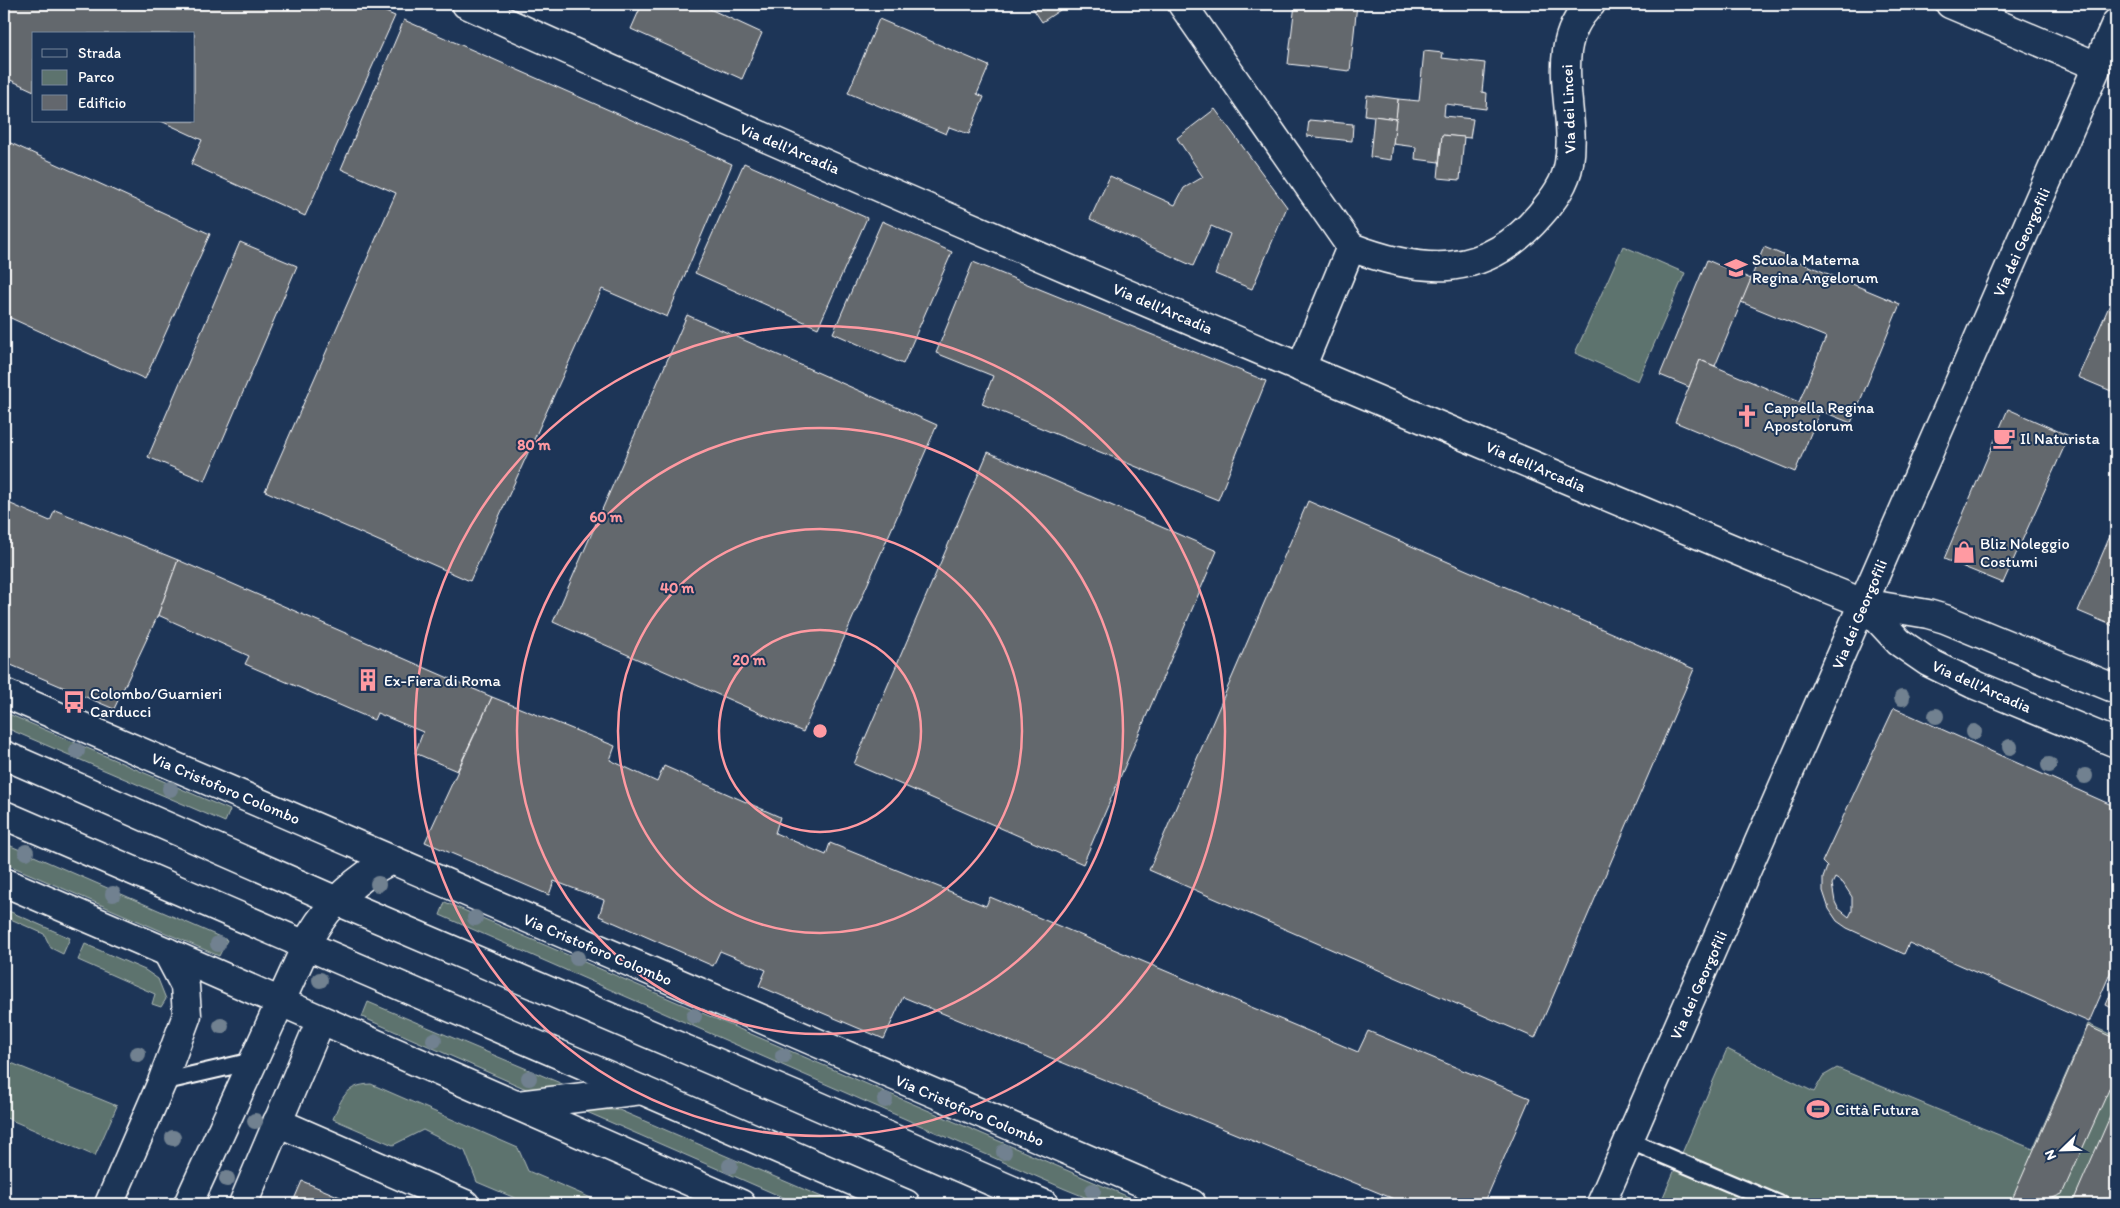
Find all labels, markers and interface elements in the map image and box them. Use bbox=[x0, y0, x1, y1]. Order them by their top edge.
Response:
legend bbox=[32, 32, 195, 122]
text: Strada bbox=[78, 44, 122, 62]
street label: Via dei Lincei bbox=[1557, 64, 1580, 154]
text: Parco bbox=[78, 68, 114, 86]
text: Edificio bbox=[78, 94, 126, 112]
street label: Via dell'Arcadia bbox=[737, 119, 843, 178]
street label: Via dei Georgofili bbox=[1989, 185, 2054, 300]
place label: Scuola Materna Regina Angelorum bbox=[1752, 250, 1879, 287]
school or university icon: Scuola Materna Regina Angelorum bbox=[1723, 255, 1749, 281]
street label: Via dell'Arcadia bbox=[1110, 279, 1216, 338]
place label: Cappella Regina Apostolorum bbox=[1764, 398, 1875, 435]
church icon: Cappella Regina Apostolorum bbox=[1734, 403, 1760, 429]
cafe icon: Il Naturista bbox=[1991, 425, 2017, 451]
place label: Il Naturista bbox=[2020, 429, 2100, 448]
text: 80 m bbox=[517, 436, 551, 454]
street label: Via dell'Arcadia bbox=[1483, 437, 1589, 496]
text: 60 m bbox=[589, 508, 623, 526]
place label: Bliz Noleggio Costumi bbox=[1980, 534, 2070, 571]
shop icon: Bliz Noleggio Costumi bbox=[1951, 539, 1977, 565]
street label: Via dei Georgofili bbox=[1828, 556, 1891, 672]
text: 40 m bbox=[660, 579, 695, 597]
text: 20 m bbox=[732, 651, 766, 669]
street label: Via dell'Arcadia bbox=[1929, 656, 2035, 717]
building icon: Ex-Fiera di Roma bbox=[355, 667, 381, 693]
place label: Ex-Fiera di Roma bbox=[384, 671, 501, 690]
place label: Colombo/Guarnieri Carducci bbox=[90, 684, 222, 721]
bus stop icon: Colombo/Guarnieri Carducci bbox=[61, 689, 87, 715]
centre of rings bbox=[811, 722, 829, 740]
street label: Via Cristoforo Colombo bbox=[148, 748, 303, 828]
street label: Via Cristoforo Colombo bbox=[520, 909, 675, 989]
street label: Via dei Georgofili bbox=[1666, 928, 1731, 1043]
street label: Via Cristoforo Colombo bbox=[892, 1070, 1047, 1150]
sports icon: Città Futura bbox=[1805, 1096, 1831, 1122]
place label: Città Futura bbox=[1835, 1100, 1920, 1119]
north arrow bbox=[2038, 1126, 2088, 1176]
text: N bbox=[2041, 1147, 2060, 1163]

